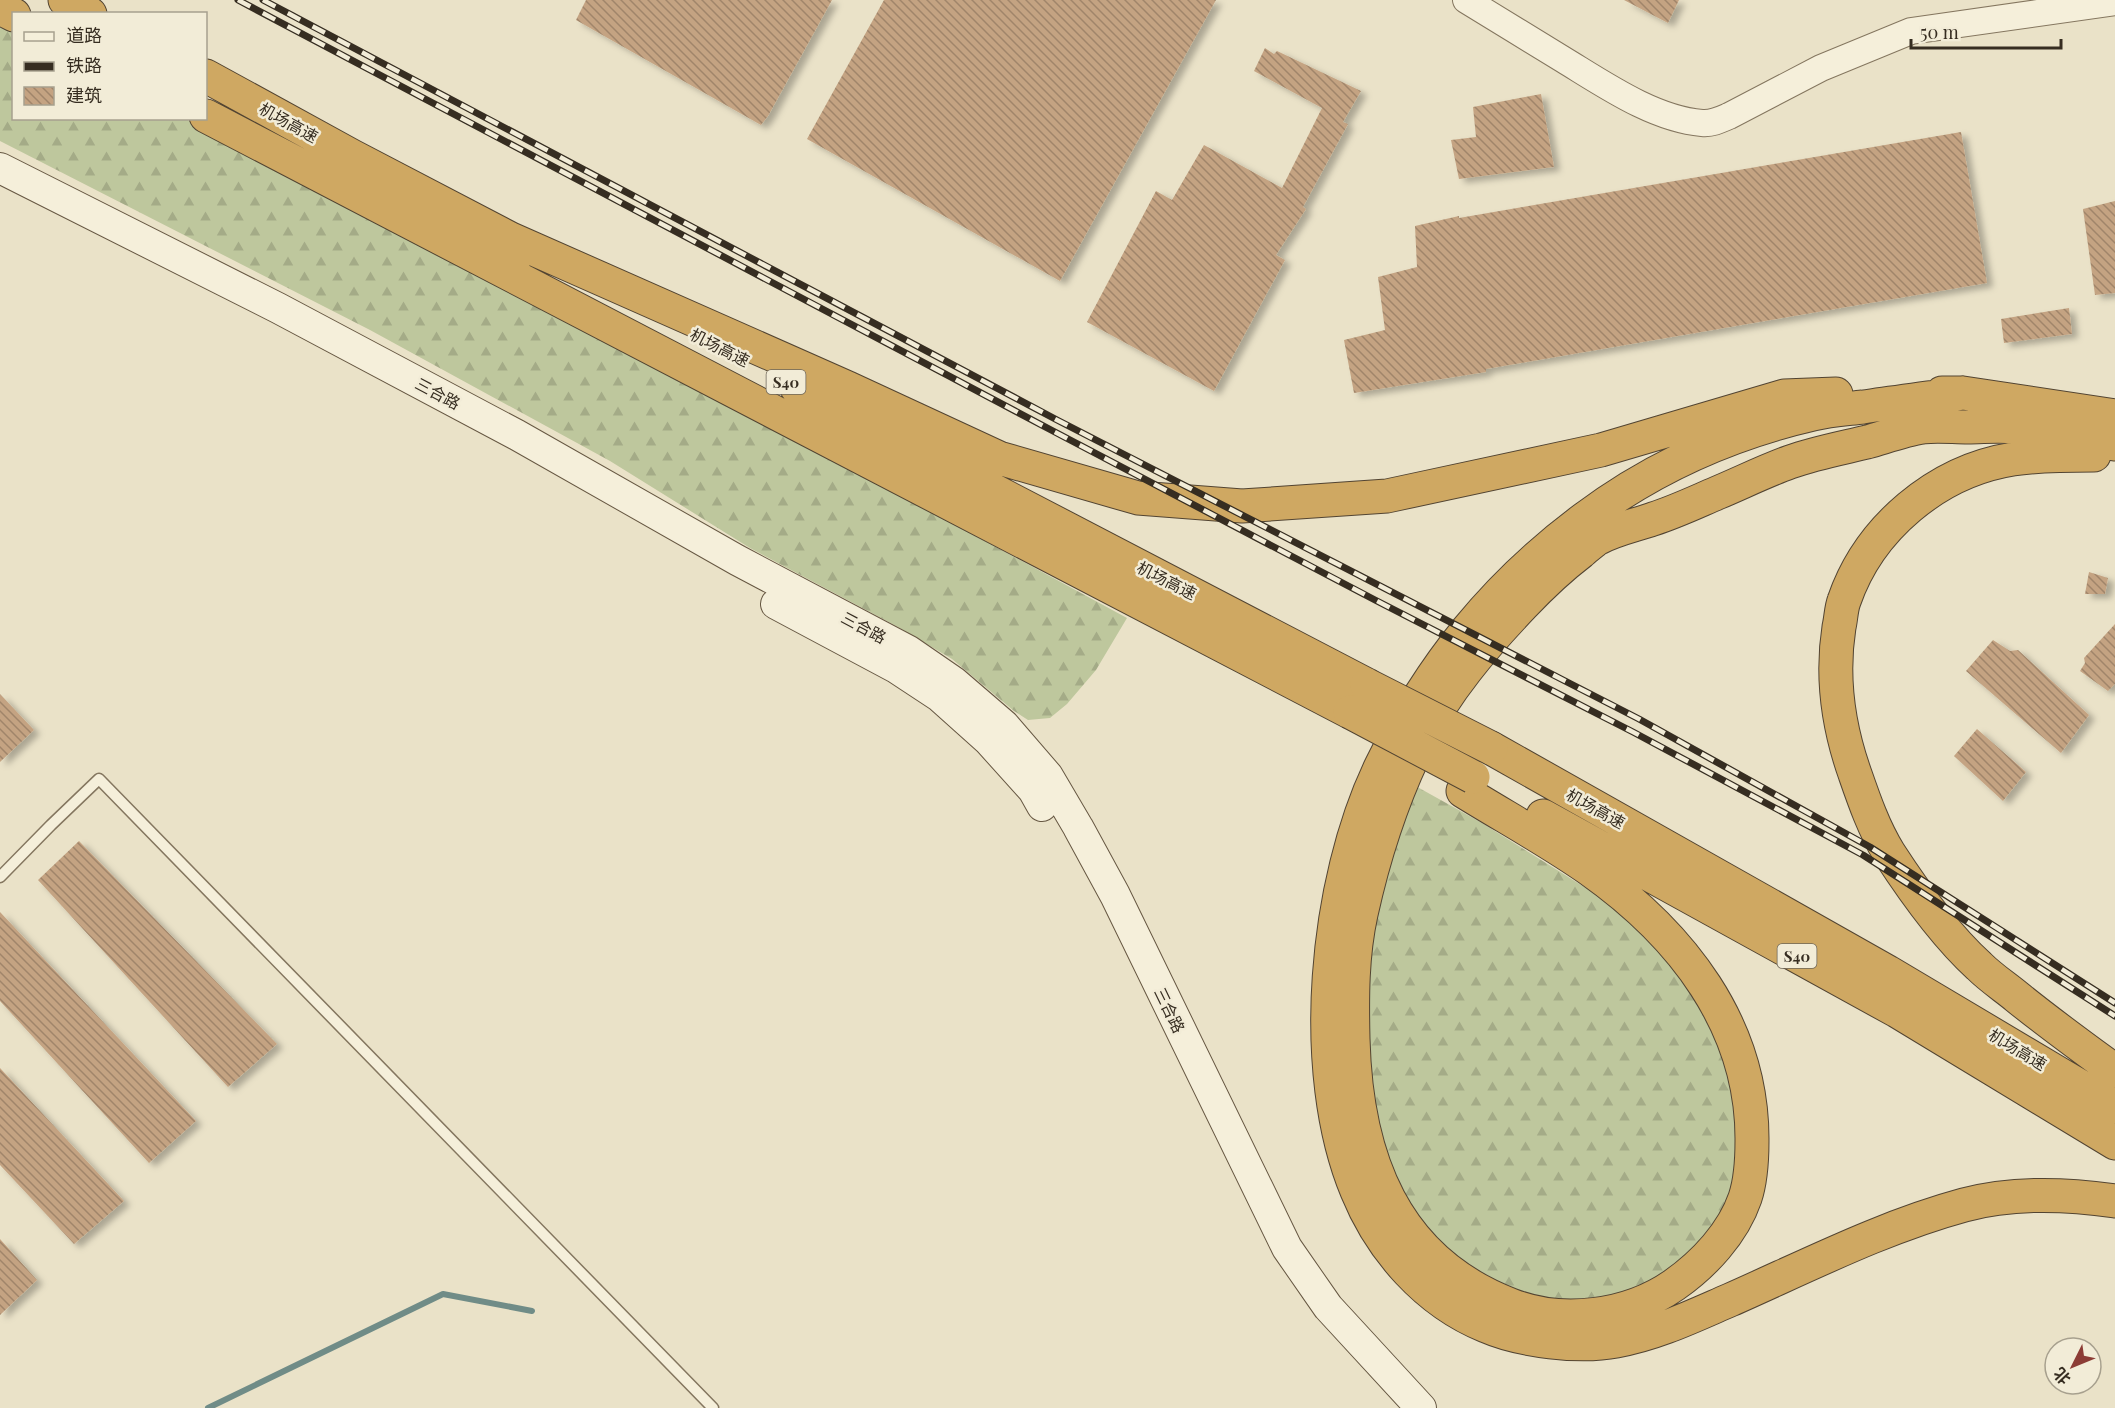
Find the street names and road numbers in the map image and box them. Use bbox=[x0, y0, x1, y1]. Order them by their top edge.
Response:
street label: 机场高速 bbox=[256, 97, 322, 147]
street label: 机场高速 bbox=[687, 323, 753, 371]
road number: S40 bbox=[766, 370, 806, 394]
street label: 三合路 bbox=[412, 372, 464, 414]
street label: 机场高速 bbox=[1134, 556, 1200, 604]
street label: 三合路 bbox=[838, 606, 890, 648]
street label: 机场高速 bbox=[1563, 783, 1629, 833]
road number: S40 bbox=[1778, 944, 1816, 968]
street label: 三合路 bbox=[1150, 984, 1190, 1036]
street label: 机场高速 bbox=[1985, 1024, 2051, 1074]

